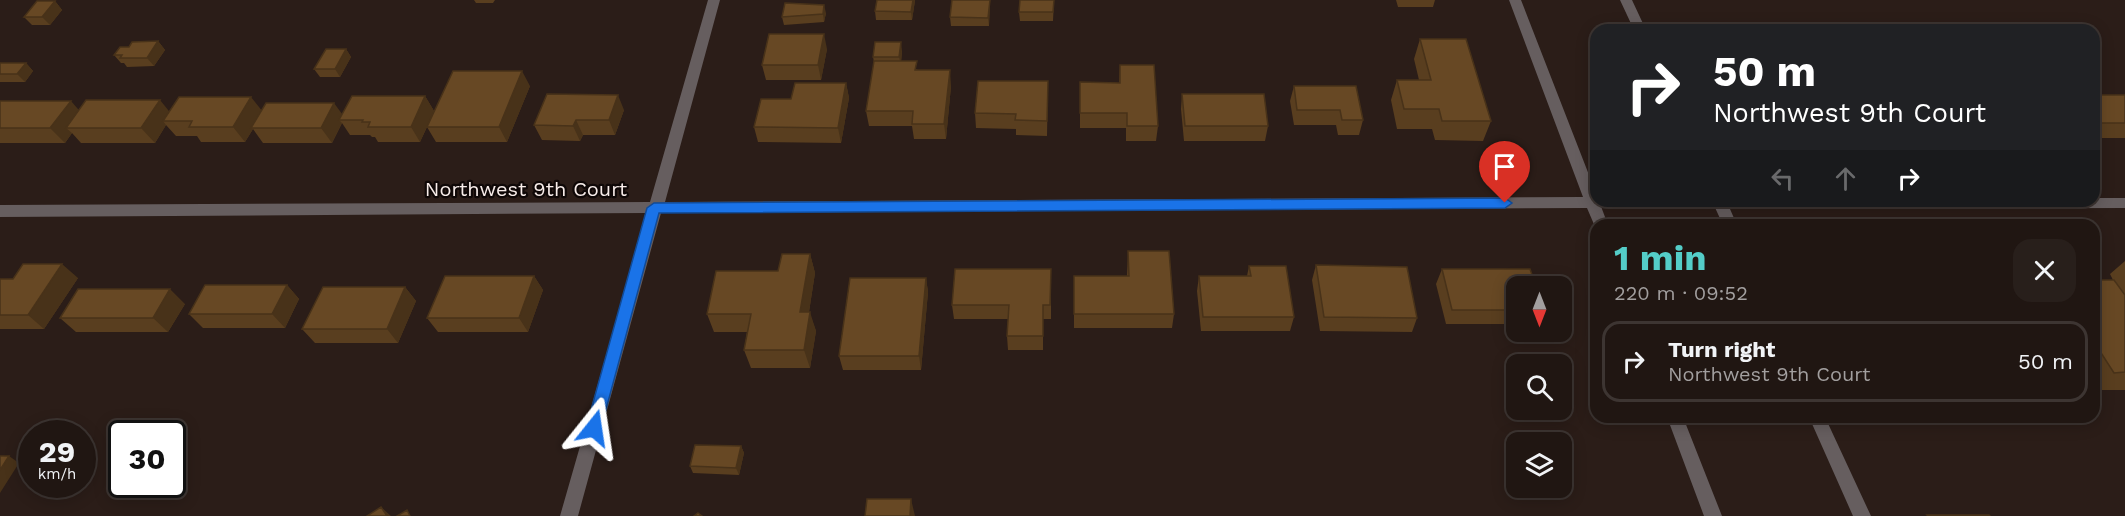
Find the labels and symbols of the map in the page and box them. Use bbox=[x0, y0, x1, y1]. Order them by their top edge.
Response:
pin bbox=[1479, 141, 1530, 203]
street label: Northwest 9th Court bbox=[425, 177, 628, 201]
north arrow bbox=[1506, 276, 1572, 342]
position arrow bbox=[562, 396, 626, 460]
speed limit sign: 30 bbox=[108, 420, 186, 498]

